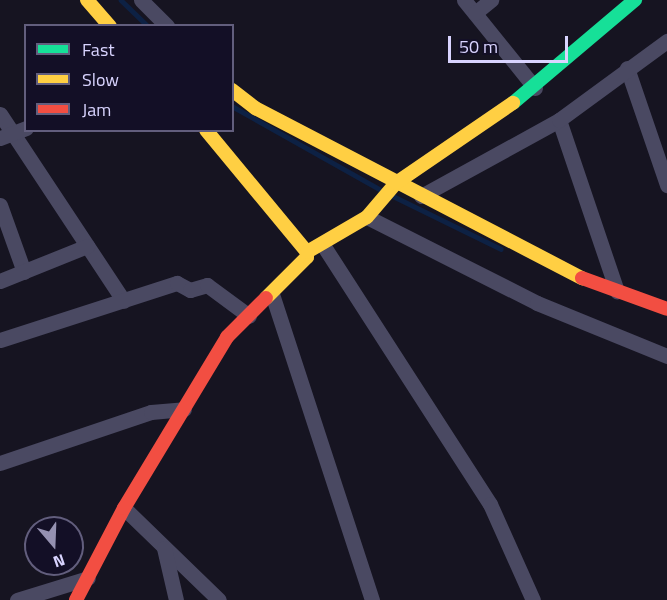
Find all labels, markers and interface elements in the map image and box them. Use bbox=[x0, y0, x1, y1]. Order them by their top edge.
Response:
legend bbox=[24, 24, 234, 132]
scale bar bbox=[451, 24, 571, 62]
text: 50 m bbox=[459, 33, 498, 60]
text: Fast bbox=[82, 36, 115, 63]
text: Slow bbox=[82, 66, 119, 93]
text: Jam bbox=[82, 96, 111, 123]
north arrow bbox=[24, 516, 84, 576]
text: N bbox=[50, 548, 68, 574]

